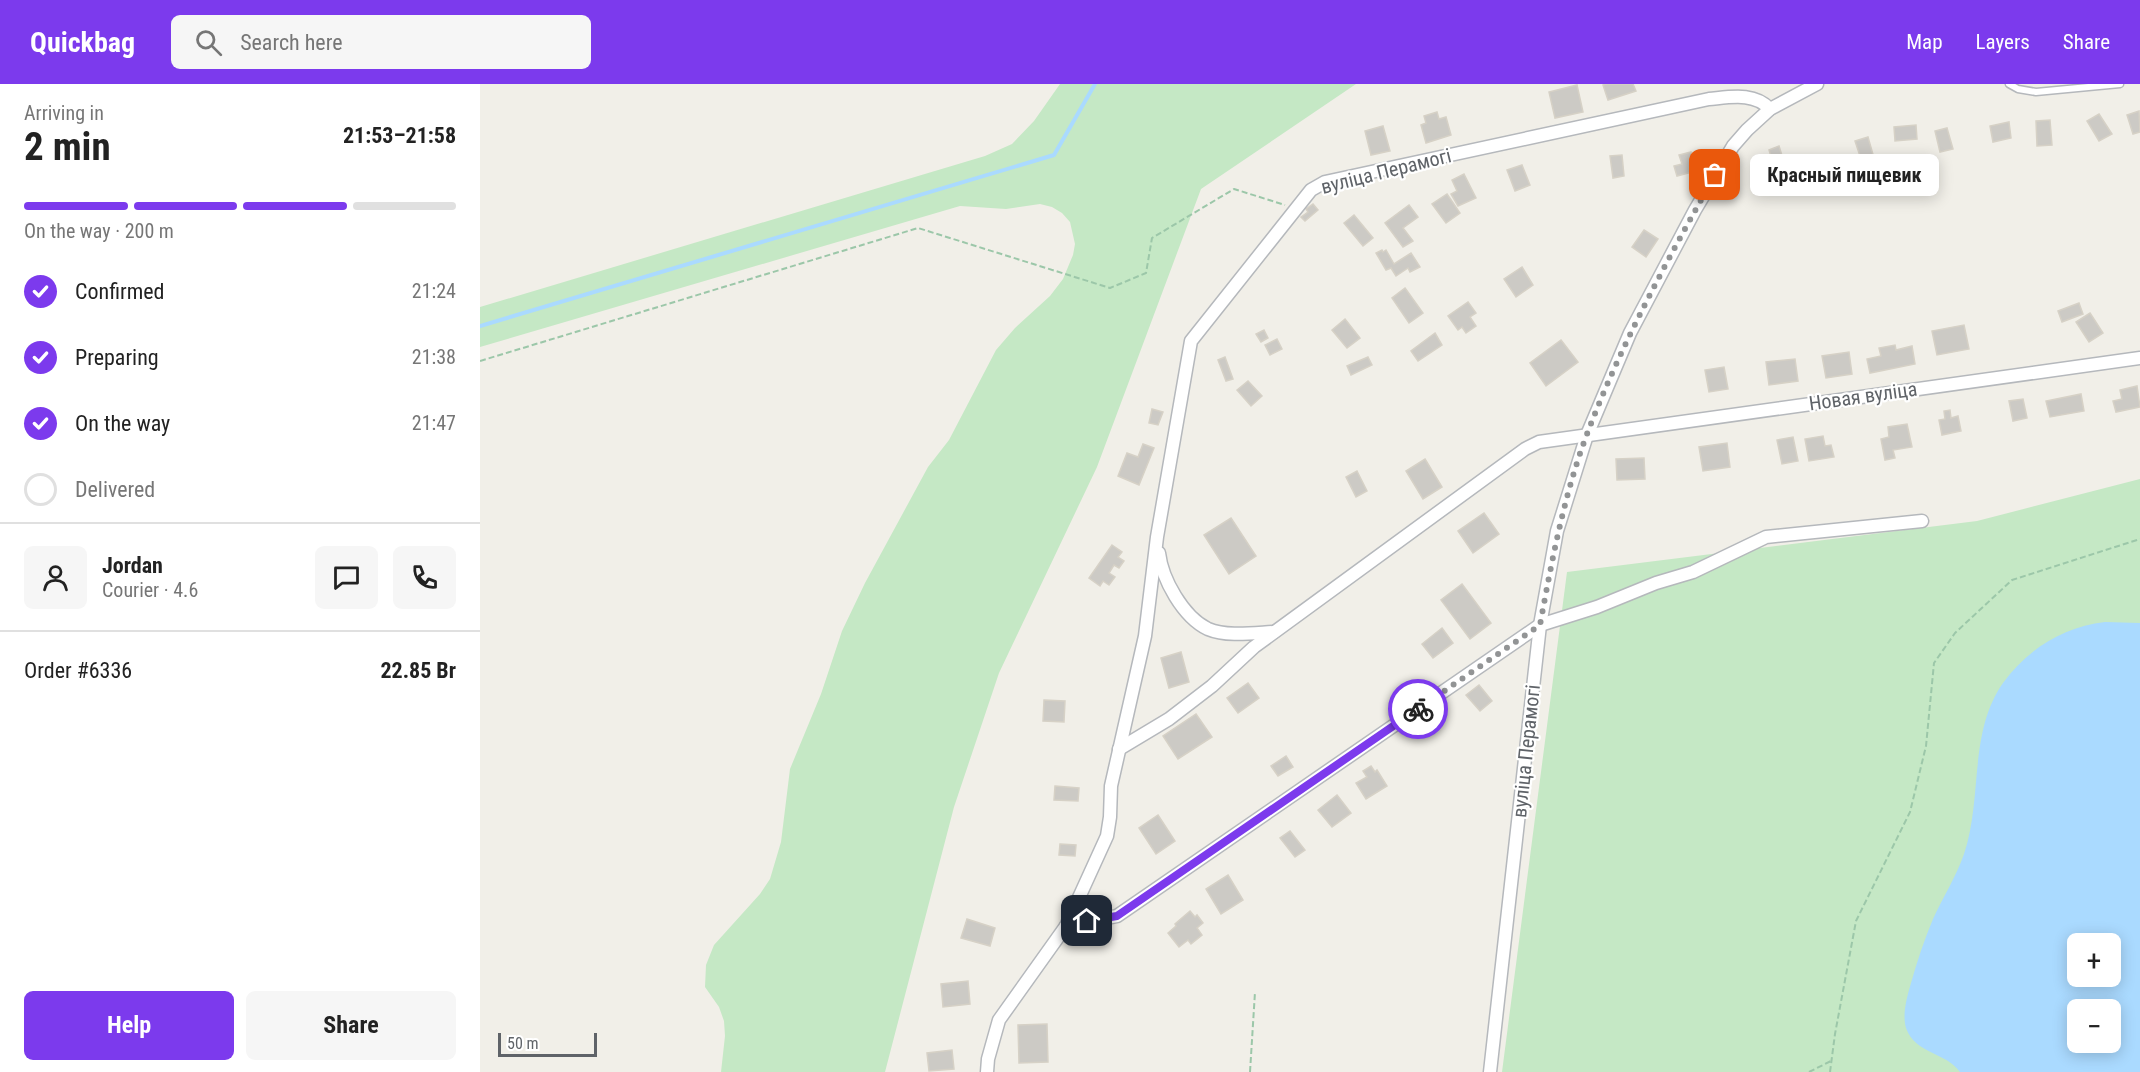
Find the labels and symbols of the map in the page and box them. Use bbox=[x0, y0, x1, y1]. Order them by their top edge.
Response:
street label: вуліца Перамогі bbox=[1318, 143, 1454, 199]
pin bbox=[1689, 149, 1740, 200]
callout: Красный пищевик bbox=[1751, 154, 1940, 196]
street label: Новая вуліца bbox=[1807, 377, 1919, 415]
courier bbox=[1388, 679, 1448, 739]
street label: вуліца Перамогі bbox=[1507, 683, 1545, 819]
pin bbox=[1061, 895, 1112, 946]
scale bar bbox=[498, 1030, 597, 1058]

